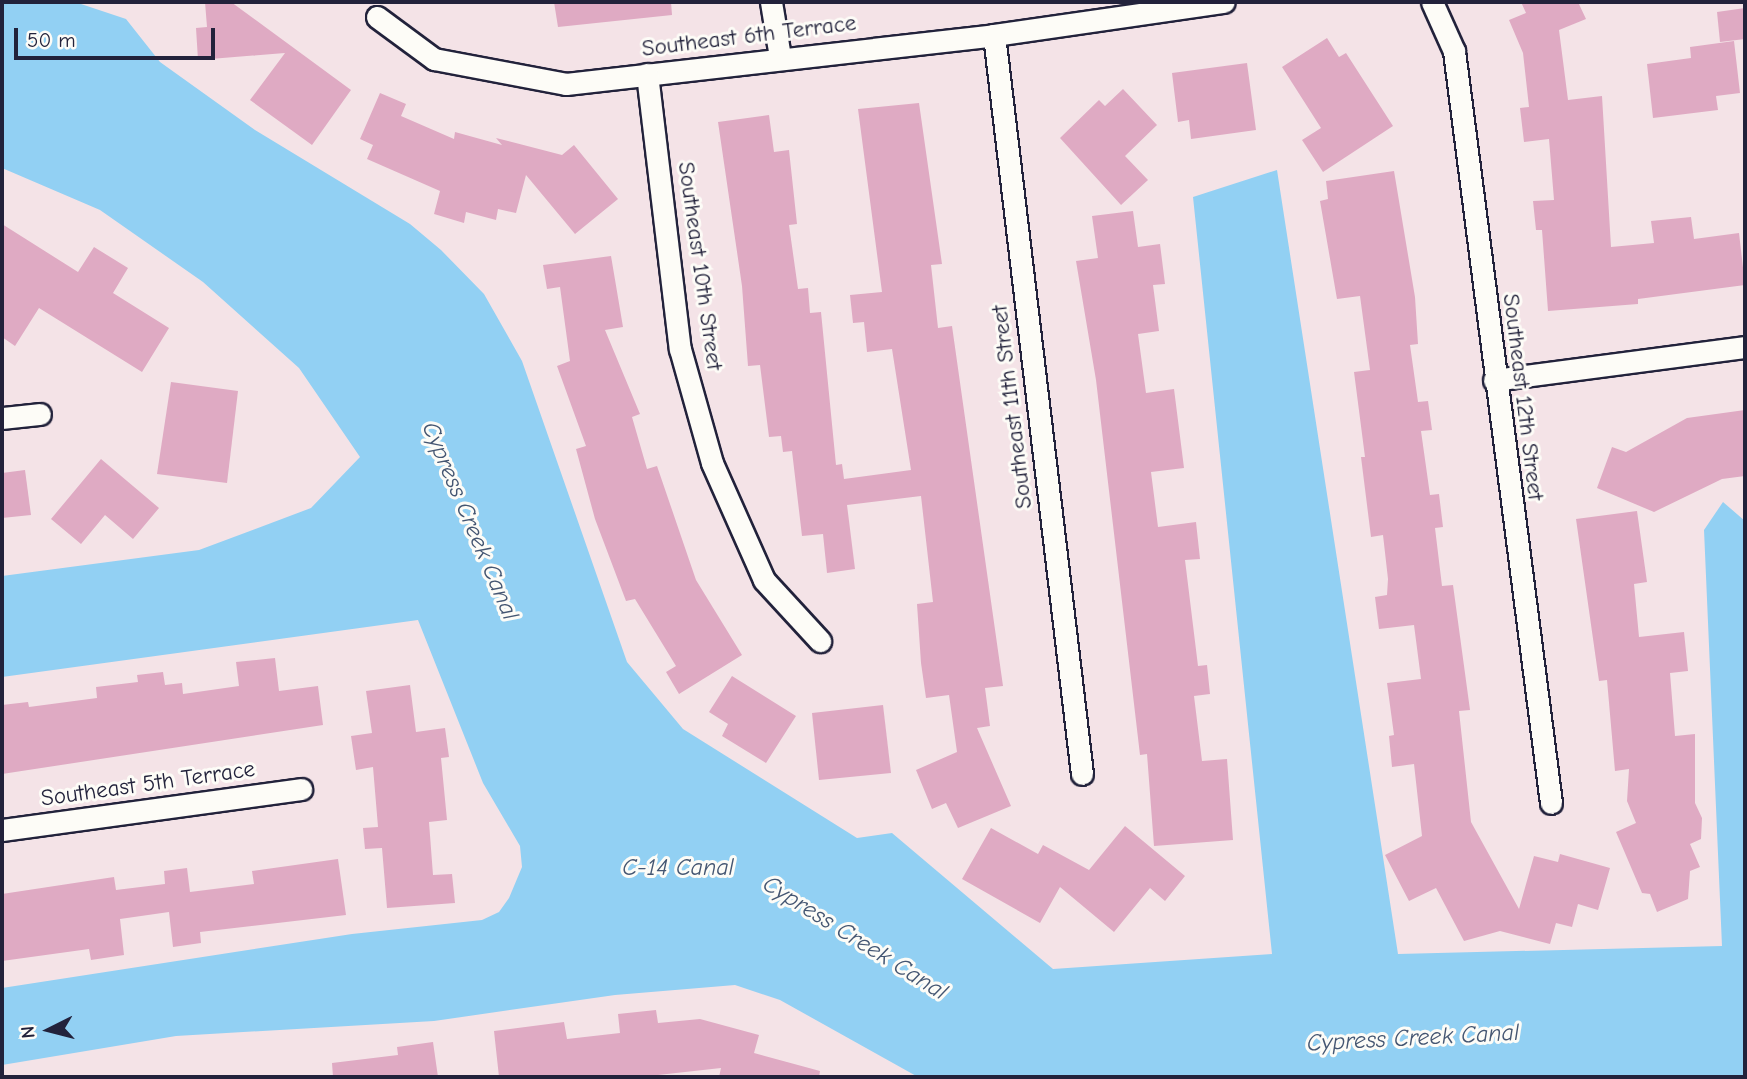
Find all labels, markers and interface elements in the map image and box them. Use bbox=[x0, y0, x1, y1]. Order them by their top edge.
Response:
street label: Southeast 6th Terrace bbox=[640, 9, 858, 63]
scale bar bbox=[18, 14, 219, 58]
text: 50 m bbox=[27, 28, 76, 52]
street label: Southeast 10th Street bbox=[672, 160, 728, 372]
street label: Southeast 12th Street bbox=[1497, 292, 1549, 502]
street label: Southeast 11th Street bbox=[986, 304, 1038, 510]
water label: Cypress Creek Canal bbox=[415, 418, 525, 624]
street label: Southeast 5th Terrace bbox=[39, 755, 257, 813]
water label: C-14 Canal bbox=[622, 854, 734, 882]
water label: Cypress Creek Canal bbox=[757, 870, 953, 1006]
north arrow bbox=[14, 995, 84, 1065]
water label: Cypress Creek Canal bbox=[1306, 1018, 1520, 1058]
text: N bbox=[17, 1025, 40, 1040]

